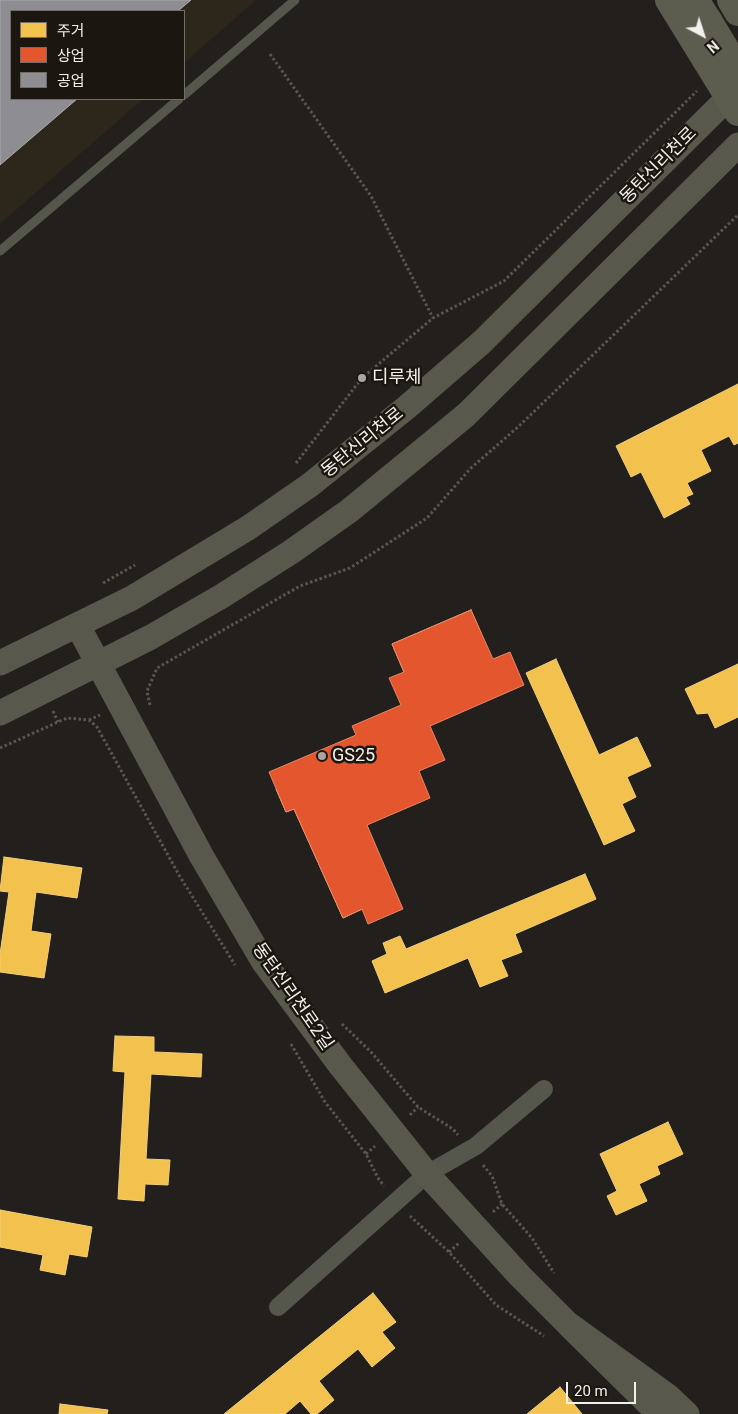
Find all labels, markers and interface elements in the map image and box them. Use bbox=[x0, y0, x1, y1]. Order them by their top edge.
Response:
legend bbox=[10, 10, 185, 100]
north arrow bbox=[678, 10, 728, 60]
text: 주거 bbox=[57, 22, 85, 40]
text: N bbox=[704, 37, 722, 56]
text: 상업 bbox=[57, 47, 85, 65]
text: 공업 bbox=[57, 72, 85, 90]
street label: 동탄신리천로 bbox=[616, 123, 702, 209]
place label: 디루체 bbox=[372, 367, 422, 389]
marker: 디루체 bbox=[356, 372, 368, 384]
street label: 동탄신리천로 bbox=[318, 403, 408, 483]
place label: GS25 bbox=[332, 745, 375, 767]
marker: GS25 bbox=[316, 750, 328, 762]
street label: 동탄신리천로2길 bbox=[247, 939, 337, 1055]
scale bar bbox=[568, 1372, 638, 1404]
text: 20 m bbox=[574, 1382, 608, 1400]

